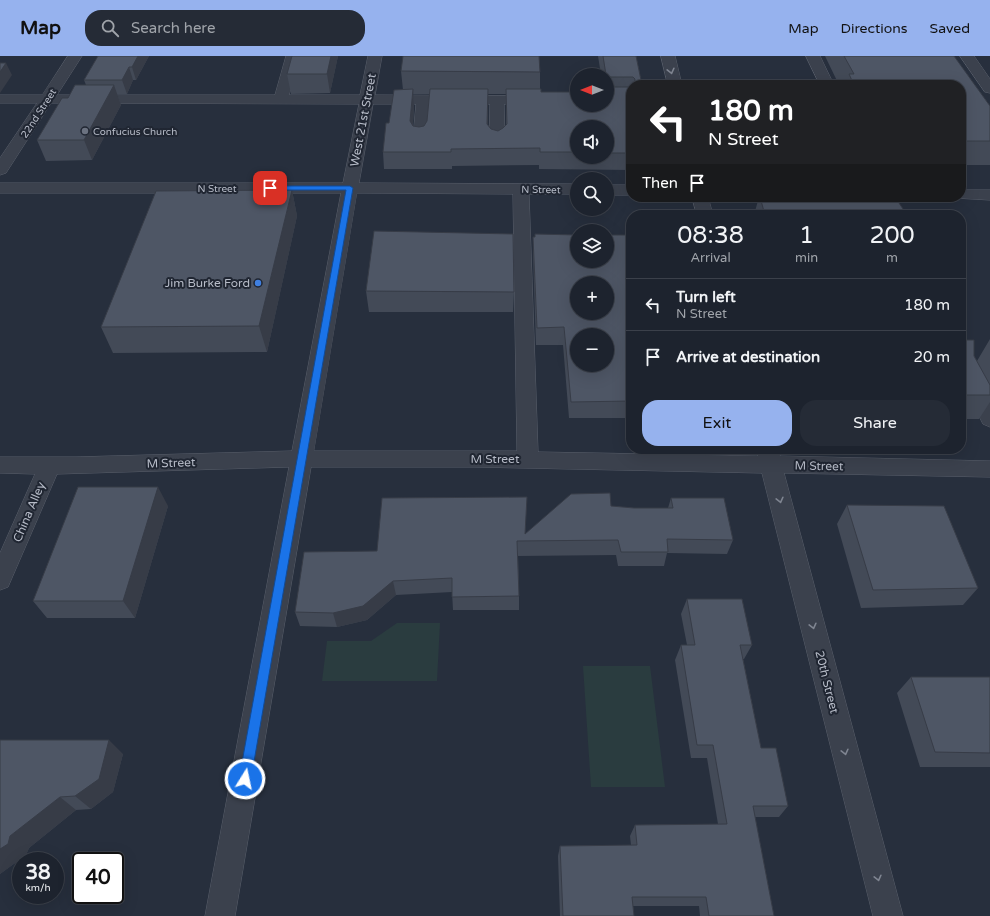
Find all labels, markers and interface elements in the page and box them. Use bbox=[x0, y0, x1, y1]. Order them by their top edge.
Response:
search box bbox=[85, 10, 365, 46]
text: Map bbox=[20, 17, 61, 39]
icon: search bbox=[99, 17, 121, 39]
text: Search here bbox=[131, 19, 215, 37]
text: Map bbox=[788, 20, 819, 37]
text: Directions bbox=[841, 20, 908, 37]
text: Saved bbox=[930, 20, 970, 37]
one-way arrow bbox=[667, 67, 675, 74]
north arrow bbox=[570, 68, 614, 112]
map controls bbox=[570, 68, 614, 372]
street label: West 21st Street bbox=[347, 72, 379, 168]
street label: 22nd Street bbox=[19, 87, 59, 140]
text: 180 m bbox=[708, 94, 794, 128]
icon: left bbox=[642, 96, 694, 148]
button: sound bbox=[570, 120, 614, 164]
marker: Confucius Church bbox=[80, 126, 90, 136]
place label: Confucius Church bbox=[93, 126, 177, 138]
text: N Street bbox=[708, 128, 779, 150]
pin bbox=[253, 171, 287, 205]
button: search bbox=[570, 172, 614, 216]
icon: arrive bbox=[686, 172, 708, 194]
text: Then bbox=[642, 174, 678, 192]
icon: arrive bbox=[259, 177, 281, 199]
street label: N Street bbox=[197, 183, 237, 195]
street label: N Street bbox=[521, 184, 561, 196]
text: 08:38 bbox=[677, 221, 744, 250]
text: 1 bbox=[799, 221, 814, 250]
text: 200 bbox=[869, 221, 915, 250]
button: layers bbox=[570, 224, 614, 268]
text: Arrival bbox=[690, 250, 731, 266]
text: min bbox=[795, 250, 818, 266]
text: m bbox=[886, 250, 898, 266]
place label: Jim Burke Ford bbox=[165, 276, 250, 290]
button: + bbox=[570, 276, 614, 320]
marker: Jim Burke Ford bbox=[253, 278, 263, 288]
text: Turn left bbox=[676, 288, 736, 306]
icon: left bbox=[642, 294, 664, 316]
text: 180 m bbox=[904, 296, 950, 314]
text: N Street bbox=[676, 306, 727, 322]
button: − bbox=[570, 328, 614, 372]
icon: arrive bbox=[642, 346, 664, 368]
text: Arrive at destination bbox=[676, 348, 820, 366]
text: 20 m bbox=[913, 348, 950, 366]
button: Exit bbox=[642, 400, 792, 446]
button: Share bbox=[800, 400, 950, 446]
street label: M Street bbox=[470, 452, 520, 466]
street label: M Street bbox=[146, 455, 196, 471]
street label: M Street bbox=[794, 459, 844, 473]
street label: China Alley bbox=[10, 479, 48, 544]
one-way arrow bbox=[776, 497, 784, 503]
one-way arrow bbox=[808, 622, 817, 629]
street label: 20th Street bbox=[812, 649, 842, 715]
one-way arrow bbox=[841, 749, 849, 755]
position arrow bbox=[224, 758, 266, 800]
speed limit sign: 40 bbox=[72, 852, 124, 904]
text: 38 bbox=[25, 861, 51, 885]
one-way arrow bbox=[873, 875, 881, 881]
text: km/h bbox=[25, 882, 51, 894]

